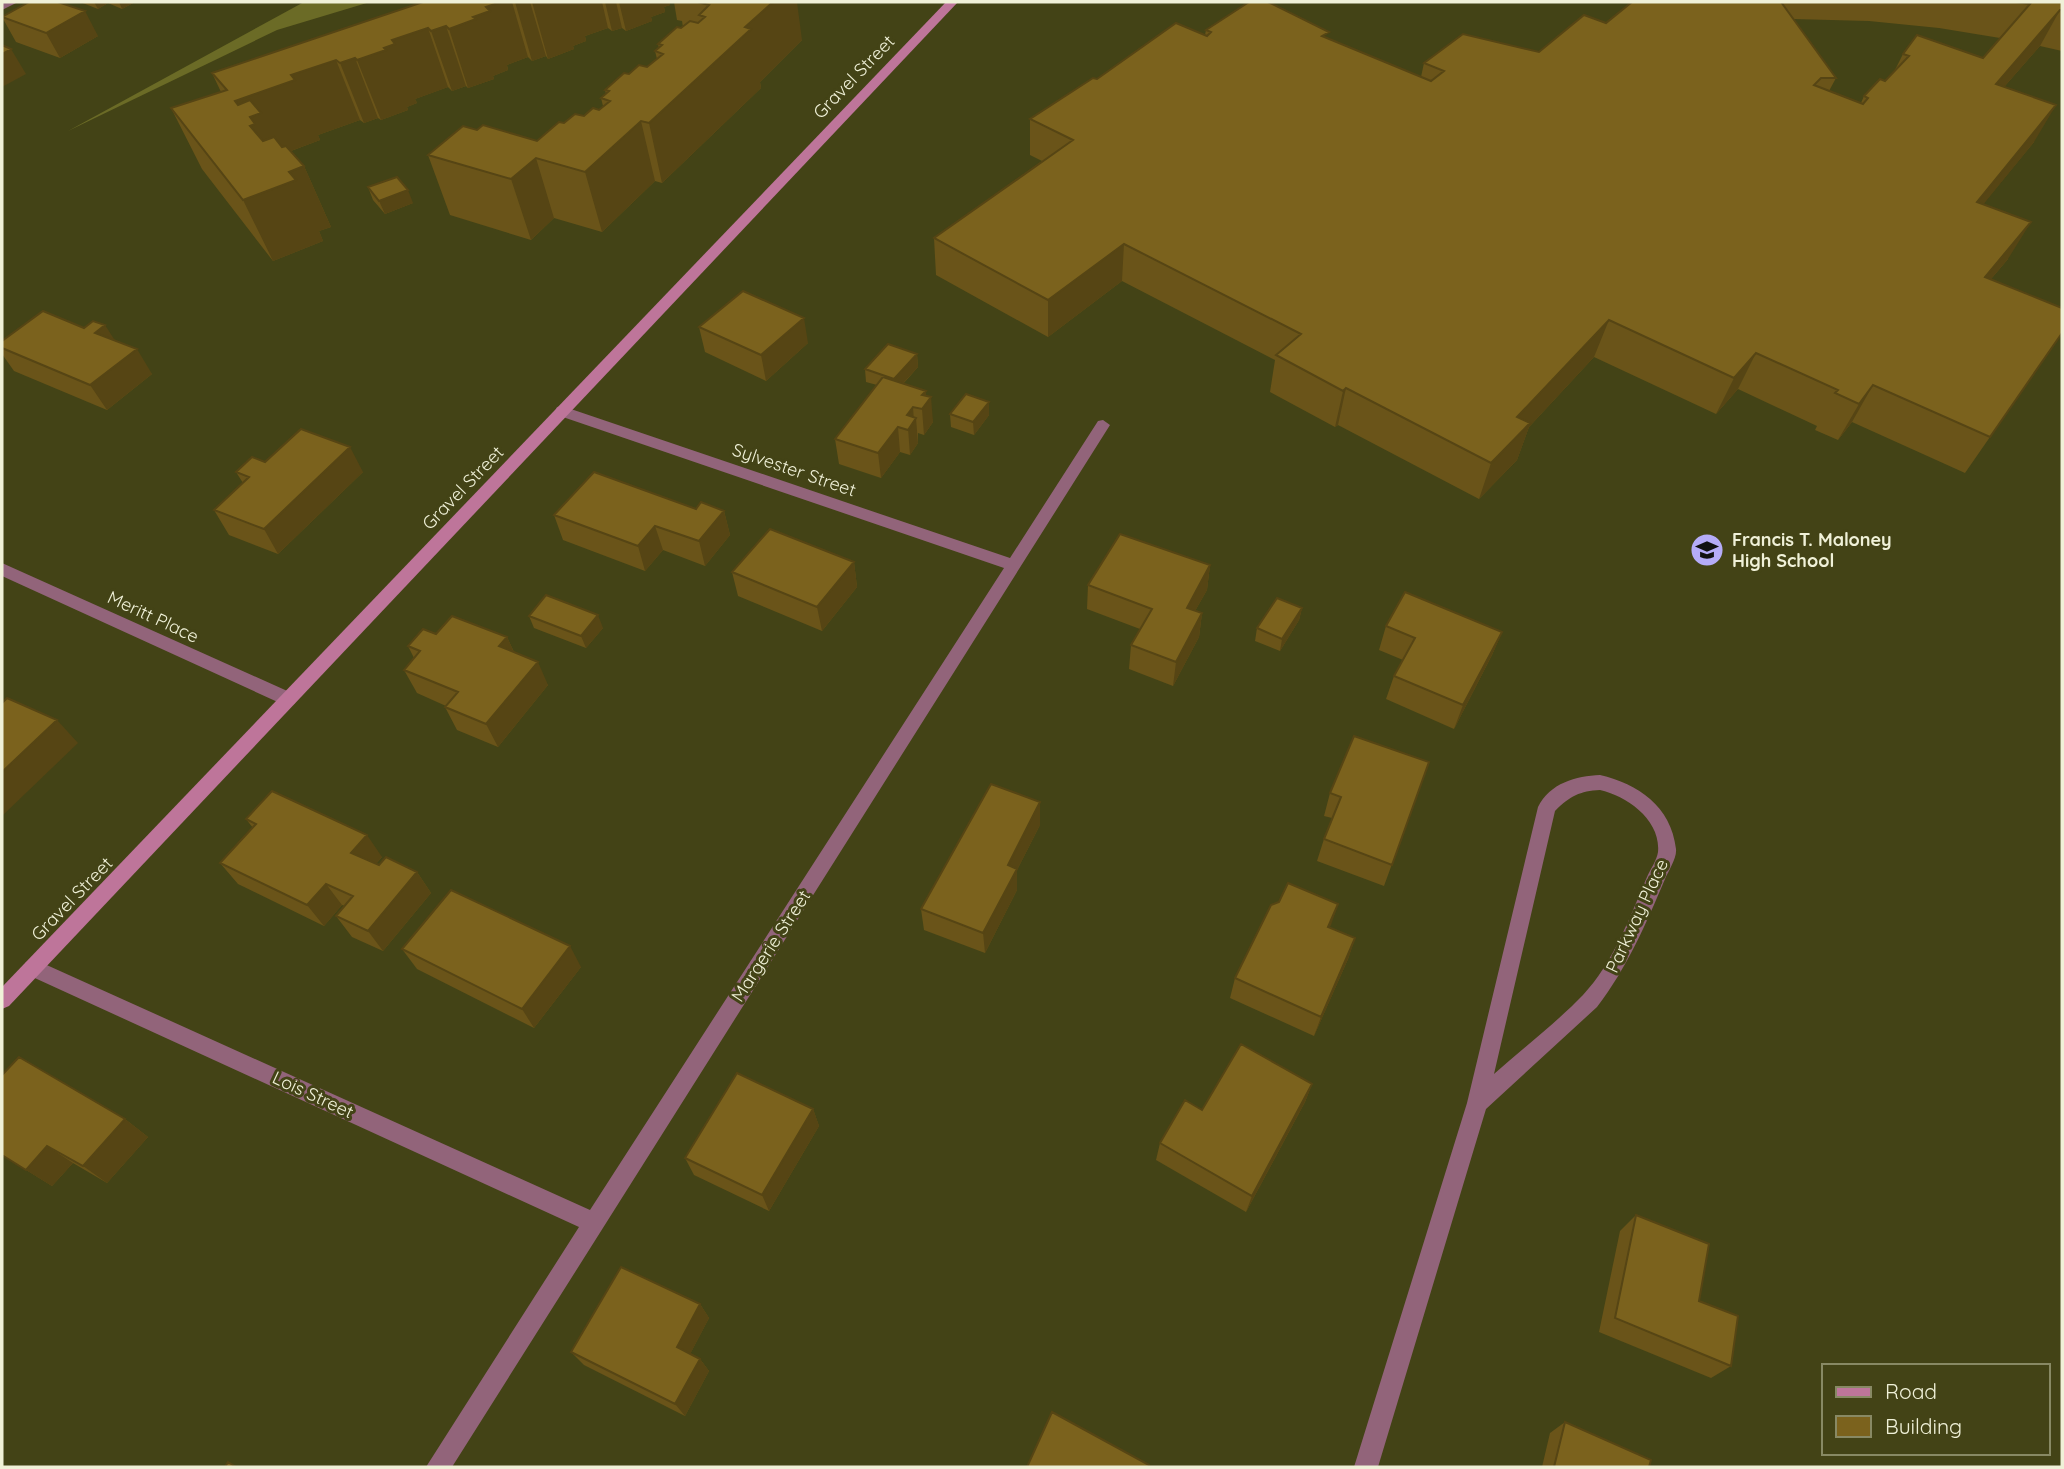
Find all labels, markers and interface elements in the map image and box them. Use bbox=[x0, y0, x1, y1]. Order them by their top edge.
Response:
street label: Gravel Street bbox=[808, 30, 899, 123]
street label: Sylvester Street bbox=[729, 438, 859, 501]
street label: Gravel Street bbox=[417, 441, 508, 534]
place label: Francis T. Maloney High School bbox=[1732, 528, 1892, 572]
school or university icon: Francis T. Maloney High School bbox=[1688, 531, 1726, 569]
street label: Meritt Place bbox=[104, 585, 203, 648]
street label: Gravel Street bbox=[26, 852, 117, 945]
street label: Parkway Place bbox=[1600, 855, 1673, 976]
street label: Margerie Street bbox=[726, 886, 815, 1006]
street label: Lois Street bbox=[269, 1066, 357, 1123]
legend bbox=[1822, 1364, 2050, 1455]
text: Road bbox=[1885, 1378, 1937, 1404]
text: Building bbox=[1885, 1413, 1962, 1439]

